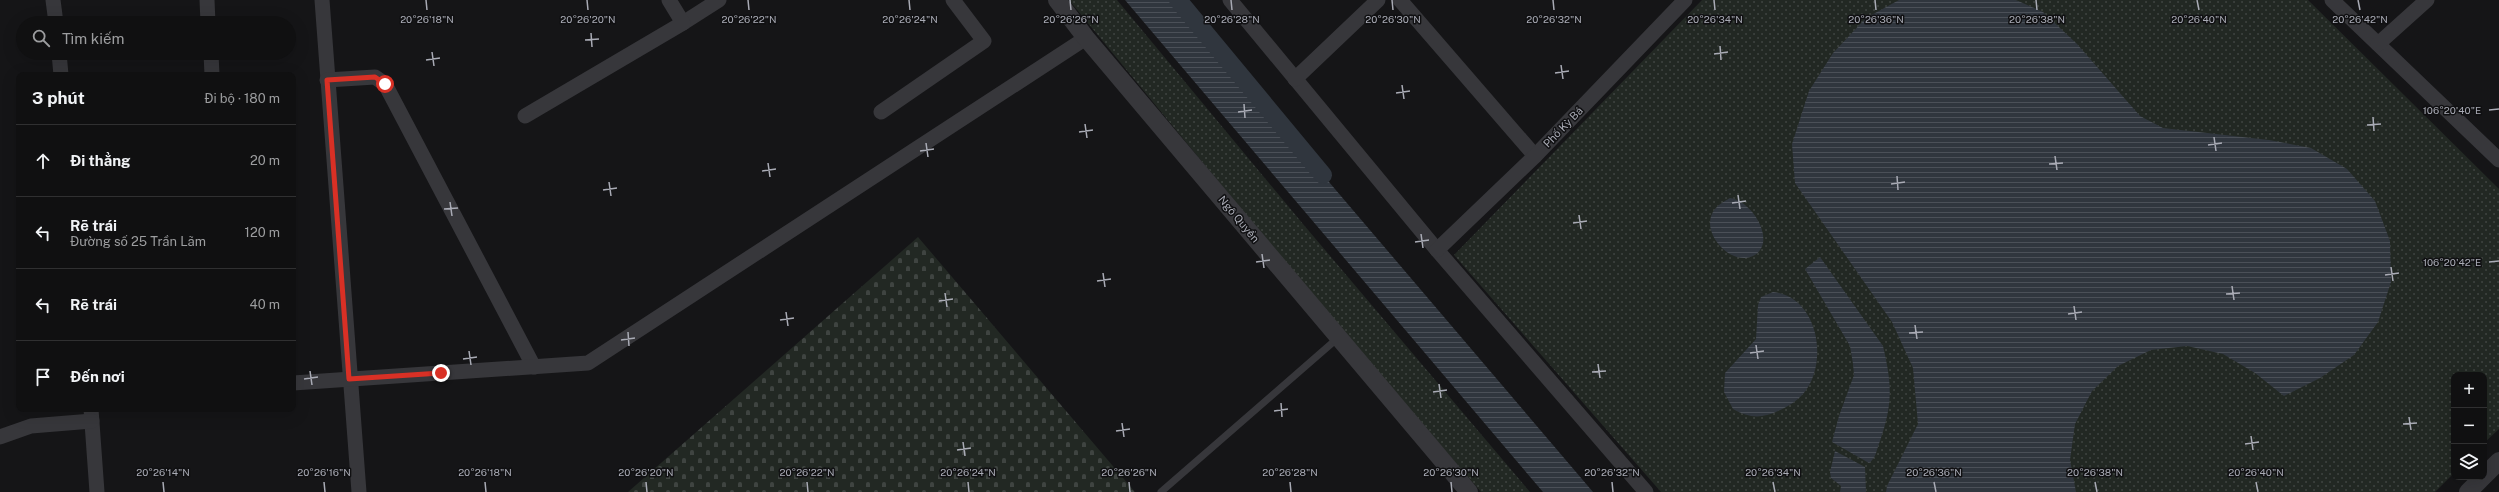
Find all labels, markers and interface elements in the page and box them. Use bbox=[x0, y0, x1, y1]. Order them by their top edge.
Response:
text: 20°26'18"N bbox=[400, 13, 454, 25]
text: 20°26'20"N bbox=[560, 13, 616, 25]
text: 20°26'22"N bbox=[721, 13, 777, 25]
text: 20°26'24"N bbox=[882, 13, 938, 25]
text: 20°26'26"N bbox=[1043, 13, 1099, 25]
text: 20°26'28"N bbox=[1204, 13, 1260, 25]
text: 20°26'30"N bbox=[1365, 13, 1421, 25]
text: 20°26'32"N bbox=[1526, 13, 1582, 25]
text: 20°26'34"N bbox=[1687, 13, 1743, 25]
text: 20°26'36"N bbox=[1848, 13, 1904, 25]
text: 20°26'38"N bbox=[2009, 13, 2065, 25]
text: 20°26'40"N bbox=[2171, 13, 2227, 25]
text: 20°26'42"N bbox=[2332, 13, 2388, 25]
search box bbox=[16, 16, 296, 60]
icon: search bbox=[30, 27, 52, 49]
text: Tìm kiếm bbox=[62, 30, 124, 47]
route start bbox=[376, 75, 394, 93]
text: 3 phút bbox=[32, 88, 85, 108]
text: Đi bộ · 180 m bbox=[204, 91, 280, 106]
street label: Phố Kỳ Bá bbox=[1541, 104, 1585, 150]
text: 106°20'40"E bbox=[2423, 104, 2481, 116]
icon: ahead bbox=[32, 150, 54, 172]
text: Đi thẳng bbox=[70, 152, 131, 169]
text: 20 m bbox=[250, 153, 280, 168]
street label: Ngô Quyền bbox=[1216, 193, 1262, 245]
text: Rẽ trái bbox=[70, 217, 117, 234]
icon: left bbox=[32, 222, 54, 244]
text: 120 m bbox=[245, 225, 280, 240]
text: Đường số 25 Trần Lãm bbox=[70, 234, 206, 249]
text: 106°20'42"E bbox=[2423, 256, 2481, 268]
icon: left bbox=[32, 294, 54, 316]
text: Rẽ trái bbox=[70, 296, 117, 313]
text: 40 m bbox=[249, 297, 280, 312]
route end bbox=[432, 364, 450, 382]
icon: arrive bbox=[32, 366, 54, 388]
text: Đến nơi bbox=[70, 368, 125, 385]
map controls bbox=[2451, 372, 2487, 480]
button: + bbox=[2451, 372, 2487, 408]
button: − bbox=[2451, 408, 2487, 444]
button: layers bbox=[2451, 444, 2487, 480]
text: 20°26'14"N bbox=[136, 466, 190, 478]
text: 20°26'16"N bbox=[297, 466, 351, 478]
text: 20°26'18"N bbox=[458, 466, 512, 478]
text: 20°26'20"N bbox=[618, 466, 674, 478]
text: 20°26'22"N bbox=[779, 466, 835, 478]
text: 20°26'24"N bbox=[940, 466, 996, 478]
text: 20°26'26"N bbox=[1101, 466, 1157, 478]
text: 20°26'28"N bbox=[1262, 466, 1318, 478]
text: 20°26'30"N bbox=[1423, 466, 1479, 478]
text: 20°26'32"N bbox=[1584, 466, 1640, 478]
text: 20°26'34"N bbox=[1745, 466, 1801, 478]
text: 20°26'36"N bbox=[1906, 466, 1962, 478]
text: 20°26'38"N bbox=[2067, 466, 2123, 478]
text: 20°26'40"N bbox=[2228, 466, 2284, 478]

